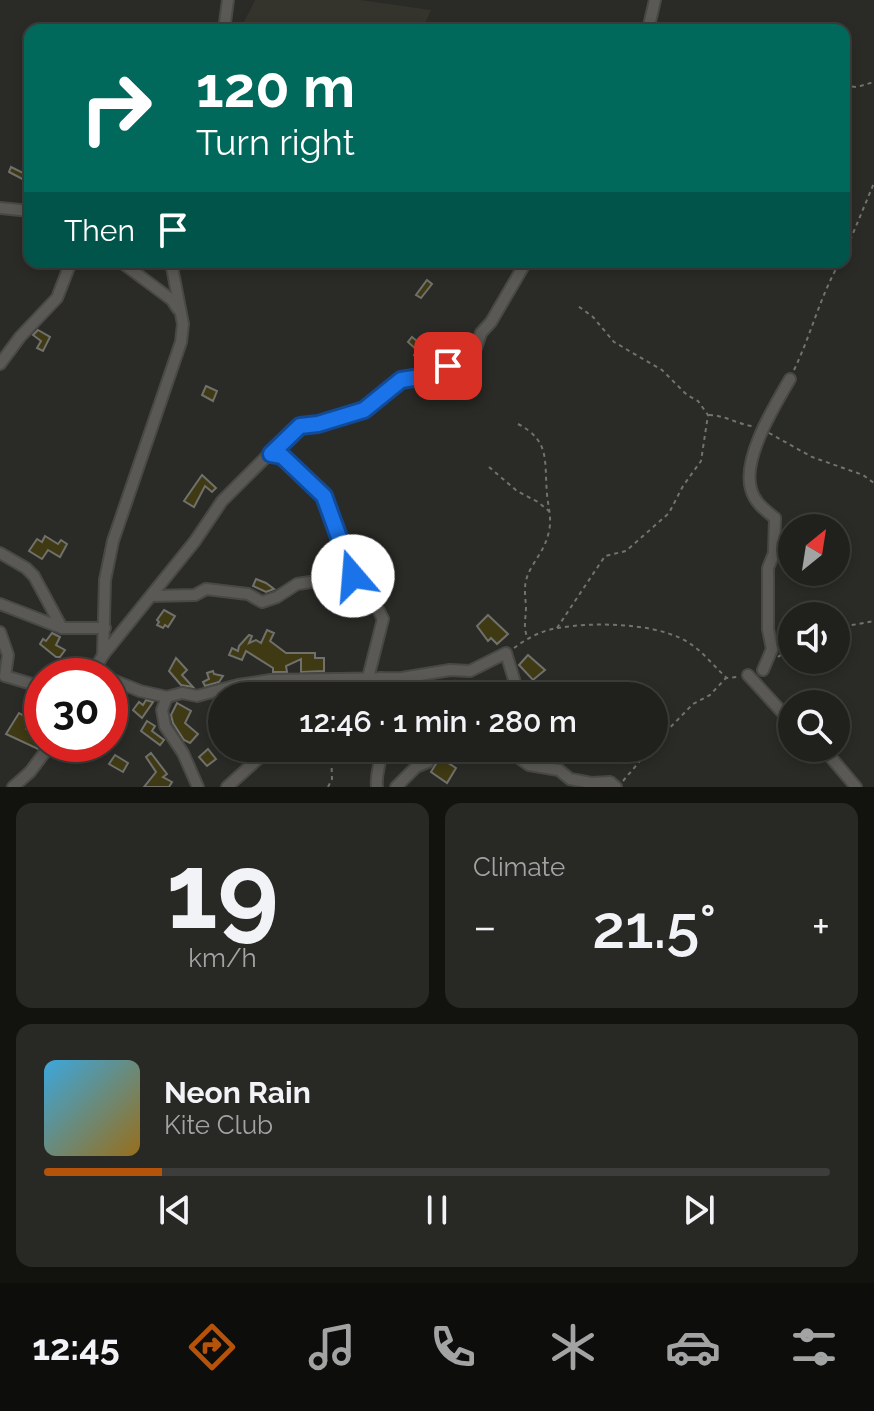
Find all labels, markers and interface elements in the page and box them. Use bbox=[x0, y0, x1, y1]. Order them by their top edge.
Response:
text: 120 m bbox=[196, 54, 355, 120]
icon: right bbox=[64, 56, 168, 160]
text: Turn right bbox=[196, 121, 355, 163]
icon: arrive bbox=[151, 208, 195, 252]
text: Then bbox=[64, 213, 135, 248]
pin bbox=[414, 332, 482, 400]
icon: arrive bbox=[426, 344, 470, 388]
north arrow bbox=[778, 514, 850, 586]
map controls bbox=[778, 514, 850, 762]
position arrow bbox=[311, 534, 395, 618]
button: sound bbox=[778, 602, 850, 674]
speed limit sign: 30 bbox=[24, 658, 128, 762]
button: search bbox=[778, 690, 850, 762]
text: 12:46 · 1 min · 280 m bbox=[299, 704, 577, 739]
text: 19 bbox=[166, 830, 279, 952]
text: Climate bbox=[473, 852, 565, 882]
text: 21.5° bbox=[592, 892, 716, 962]
text: − bbox=[473, 901, 497, 952]
text: + bbox=[812, 901, 830, 952]
text: km/h bbox=[188, 943, 257, 973]
text: Neon Rain bbox=[164, 1075, 311, 1110]
text: Kite Club bbox=[164, 1110, 273, 1140]
icon: previous bbox=[153, 1188, 197, 1232]
icon: pause bbox=[415, 1188, 459, 1232]
icon: next bbox=[677, 1188, 721, 1232]
icon: directions bbox=[184, 1319, 240, 1375]
icon: music bbox=[304, 1319, 360, 1375]
icon: phone bbox=[425, 1319, 481, 1375]
icon: climate bbox=[545, 1319, 601, 1375]
icon: car bbox=[665, 1319, 721, 1375]
icon: filters bbox=[786, 1319, 842, 1375]
text: 12:45 bbox=[32, 1326, 120, 1368]

